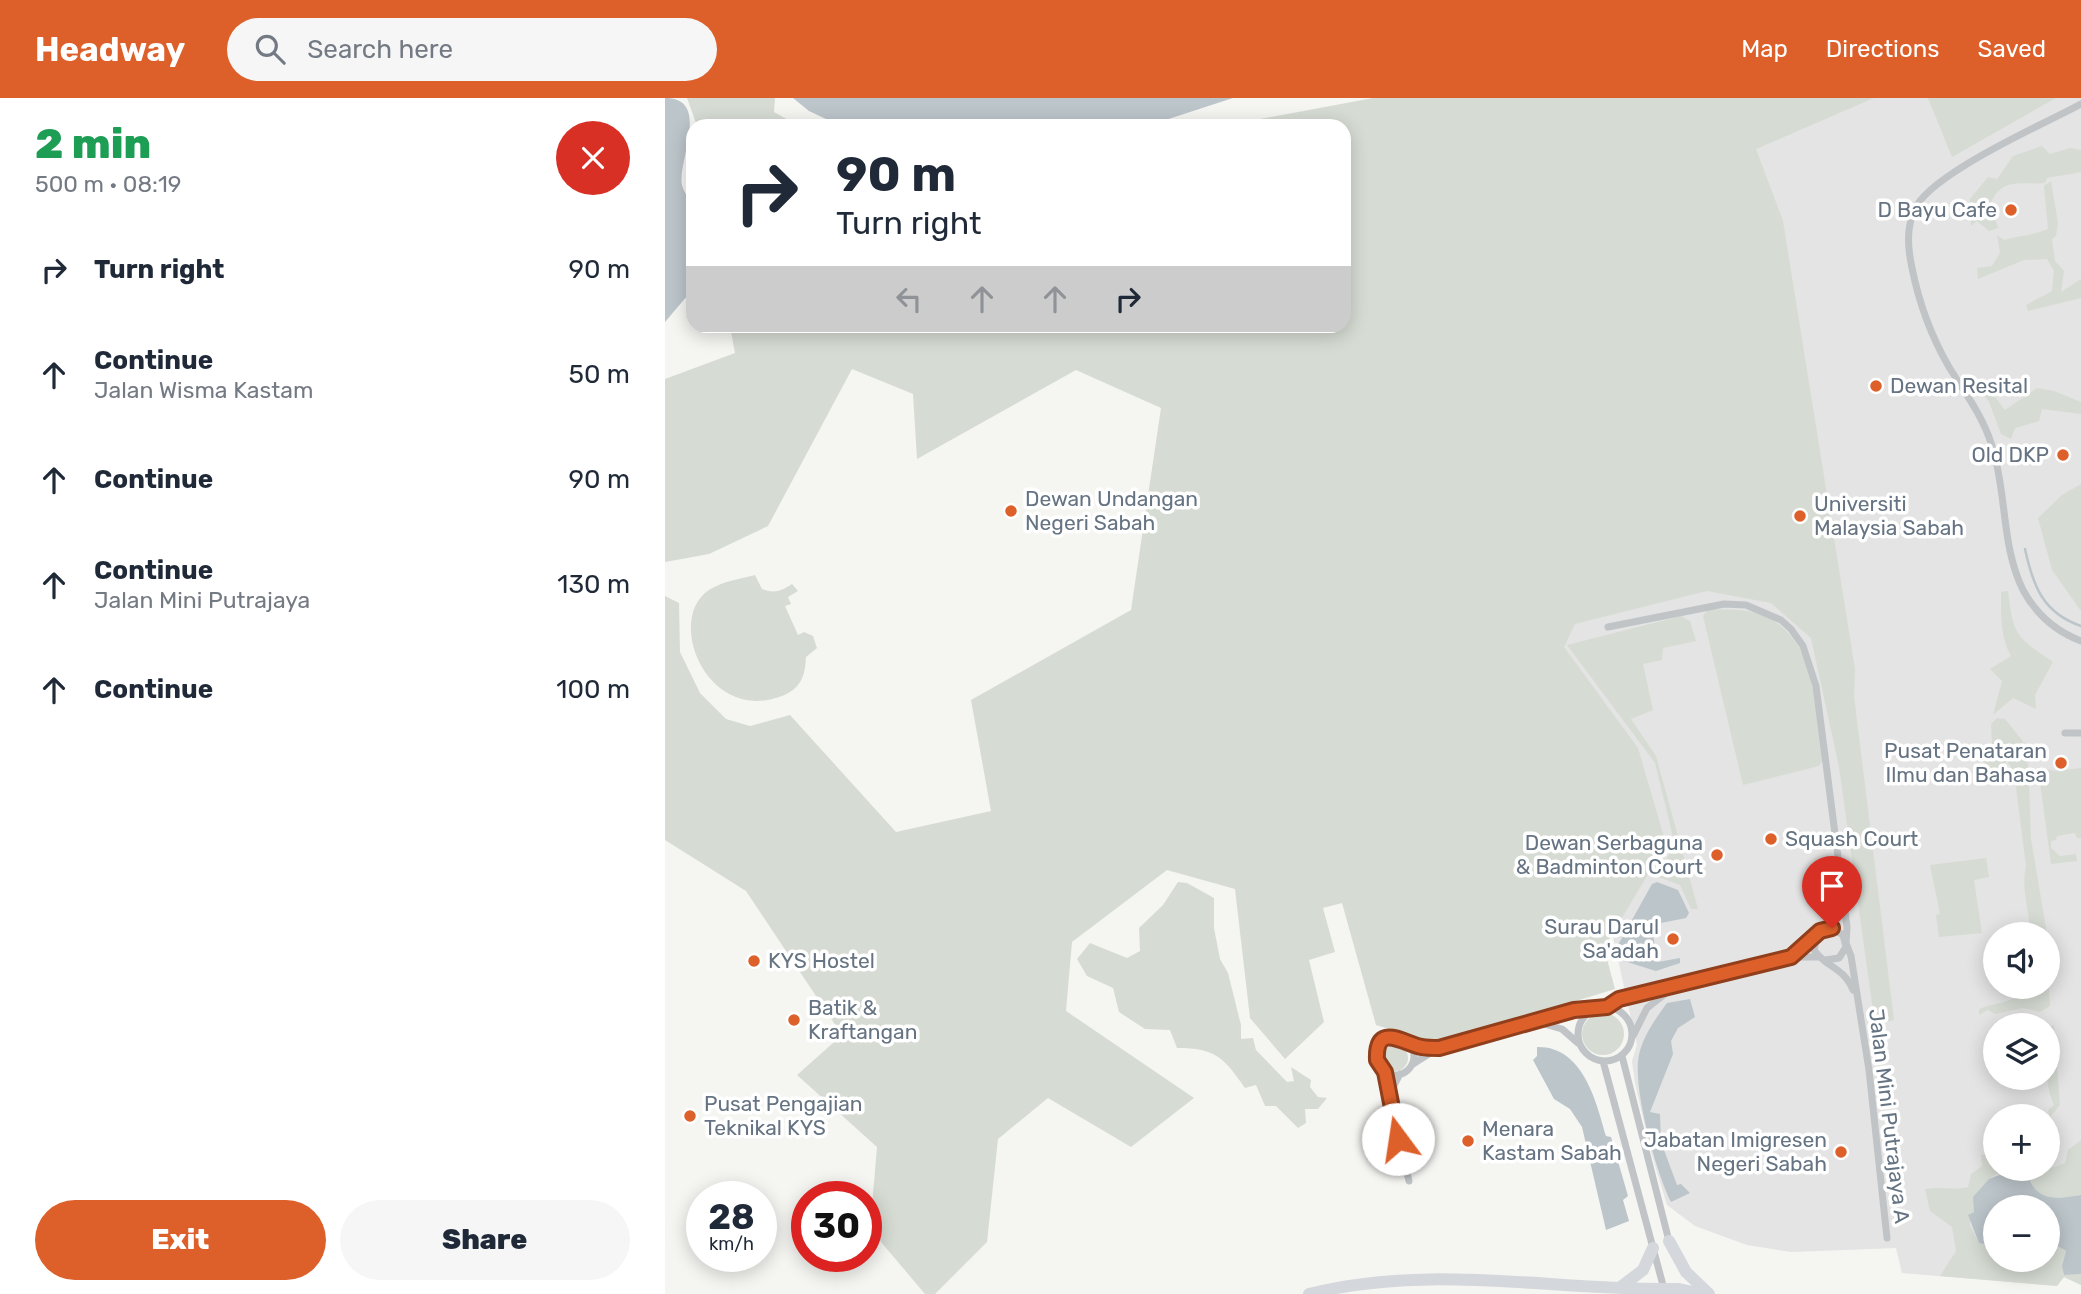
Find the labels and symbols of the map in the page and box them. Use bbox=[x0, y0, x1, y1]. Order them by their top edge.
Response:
place label: D Bayu Cafe bbox=[1878, 197, 1997, 222]
marker: D Bayu Cafe bbox=[2003, 202, 2019, 218]
place label: Dewan Resital bbox=[1890, 373, 2028, 398]
marker: Dewan Resital bbox=[1868, 378, 1884, 394]
place label: Old DKP bbox=[1971, 442, 2049, 467]
marker: Old DKP bbox=[2055, 447, 2071, 463]
place label: Dewan Undangan Negeri Sabah bbox=[1025, 486, 1198, 535]
place label: Universiti Malaysia Sabah bbox=[1814, 491, 1964, 540]
marker: Dewan Undangan Negeri Sabah bbox=[1003, 503, 1019, 519]
marker: Universiti Malaysia Sabah bbox=[1792, 508, 1808, 524]
place label: Pusat Penataran Ilmu dan Bahasa bbox=[1884, 738, 2047, 787]
marker: Pusat Penataran Ilmu dan Bahasa bbox=[2053, 755, 2069, 771]
place label: Squash Court bbox=[1785, 826, 1918, 851]
place label: Dewan Serbaguna & Badminton Court bbox=[1516, 830, 1703, 879]
marker: Squash Court bbox=[1763, 831, 1779, 847]
marker: Dewan Serbaguna & Badminton Court bbox=[1709, 847, 1725, 863]
pin bbox=[1802, 856, 1862, 928]
place label: Surau Darul Sa'adah bbox=[1544, 914, 1659, 963]
marker: Surau Darul Sa'adah bbox=[1665, 931, 1681, 947]
place label: KYS Hostel bbox=[768, 948, 875, 973]
marker: KYS Hostel bbox=[746, 953, 762, 969]
place label: Batik & Kraftangan bbox=[808, 995, 917, 1044]
street label: Jalan Mini Putrajaya A bbox=[1864, 1007, 1915, 1225]
marker: Batik & Kraftangan bbox=[786, 1012, 802, 1028]
place label: Pusat Pengajian Teknikal KYS bbox=[704, 1091, 863, 1140]
position arrow bbox=[1361, 1102, 1435, 1176]
marker: Pusat Pengajian Teknikal KYS bbox=[682, 1108, 698, 1124]
place label: Menara Kastam Sabah bbox=[1482, 1116, 1622, 1165]
place label: Jabatan Imigresen Negeri Sabah bbox=[1644, 1127, 1827, 1176]
marker: Menara Kastam Sabah bbox=[1460, 1133, 1476, 1149]
marker: Jabatan Imigresen Negeri Sabah bbox=[1833, 1144, 1849, 1160]
speed limit sign: 30 bbox=[791, 1181, 882, 1272]

